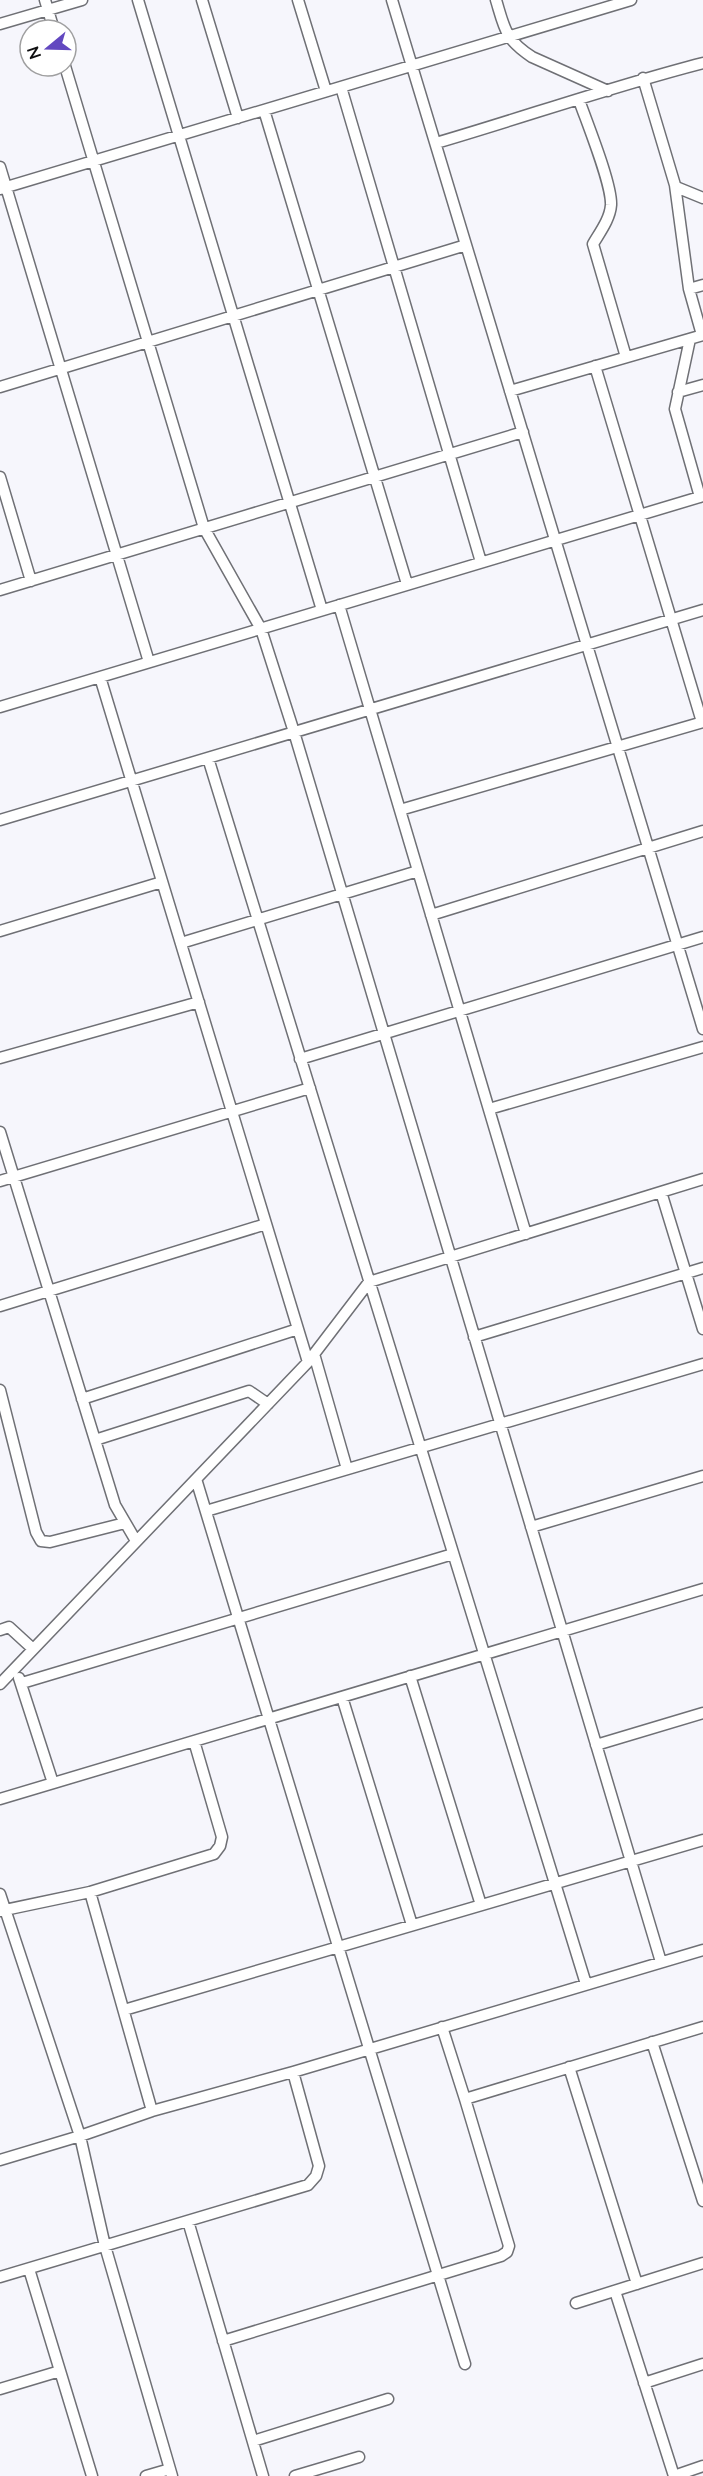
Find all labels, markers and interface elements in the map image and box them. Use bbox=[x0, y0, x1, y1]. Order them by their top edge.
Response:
north arrow bbox=[18, 18, 78, 78]
text: N bbox=[22, 44, 44, 62]

